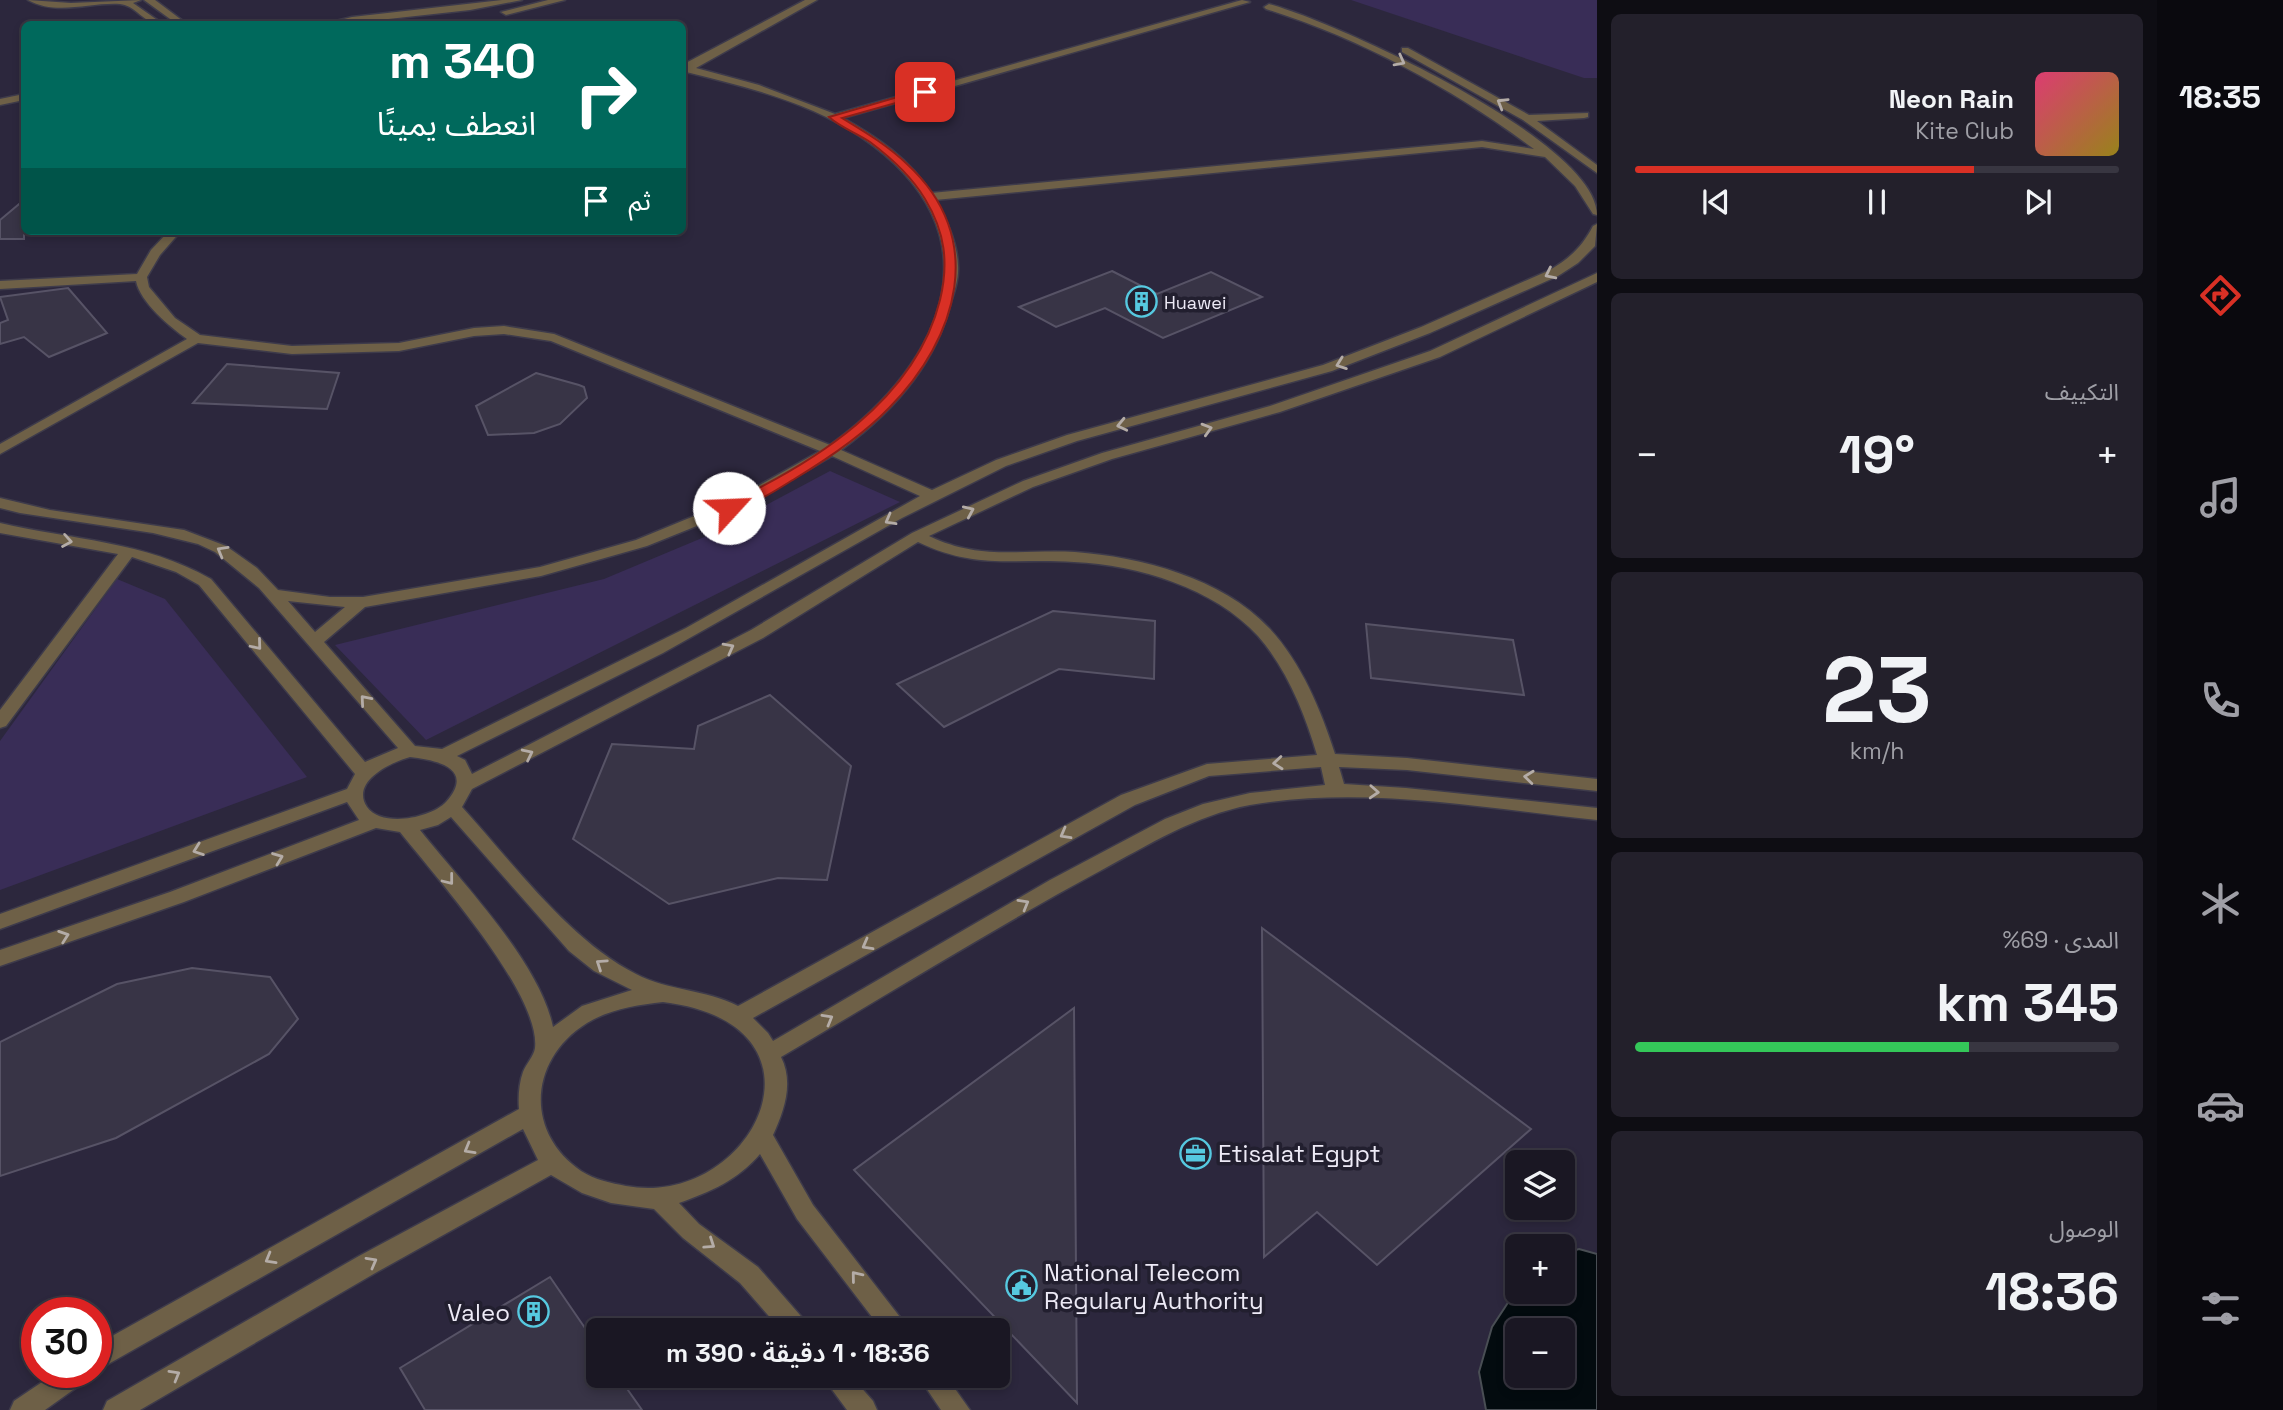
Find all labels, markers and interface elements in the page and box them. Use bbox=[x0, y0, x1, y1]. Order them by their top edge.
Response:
text: 340 m bbox=[389, 30, 536, 92]
icon: right bbox=[560, 49, 651, 140]
one-way arrow bbox=[1393, 53, 1405, 66]
pin bbox=[895, 62, 955, 122]
icon: arrive bbox=[906, 73, 944, 111]
text: 18:35 bbox=[2179, 77, 2261, 117]
text: Neon Rain bbox=[1889, 82, 2014, 116]
one-way arrow bbox=[1496, 98, 1509, 111]
text: انعطف يمينًا bbox=[377, 104, 536, 144]
text: Kite Club bbox=[1915, 116, 2014, 146]
icon: arrive bbox=[577, 182, 615, 220]
icon: previous bbox=[1697, 183, 1735, 221]
icon: pause bbox=[1858, 183, 1896, 221]
icon: next bbox=[2019, 183, 2057, 221]
text: ثم bbox=[629, 184, 651, 218]
one-way arrow bbox=[1545, 266, 1557, 280]
icon: directions bbox=[2196, 271, 2245, 320]
building icon: Huawei bbox=[1124, 285, 1158, 319]
place label: Huawei bbox=[1164, 291, 1226, 314]
one-way arrow bbox=[1336, 356, 1348, 370]
text: التكييف bbox=[2045, 377, 2119, 407]
one-way arrow bbox=[1116, 417, 1128, 431]
text: 19° bbox=[1839, 422, 1915, 488]
one-way arrow bbox=[1201, 423, 1213, 437]
text: − bbox=[1635, 431, 1659, 479]
text: + bbox=[2095, 431, 2119, 479]
position arrow bbox=[692, 471, 766, 545]
icon: music bbox=[2196, 473, 2245, 522]
one-way arrow bbox=[962, 505, 974, 519]
one-way arrow bbox=[884, 512, 897, 525]
one-way arrow bbox=[61, 533, 73, 548]
one-way arrow bbox=[217, 546, 230, 559]
text: 23 bbox=[1822, 632, 1932, 749]
one-way arrow bbox=[249, 638, 262, 650]
one-way arrow bbox=[722, 643, 735, 657]
icon: phone bbox=[2196, 676, 2245, 725]
one-way arrow bbox=[361, 695, 373, 708]
text: km/h bbox=[1850, 736, 1904, 766]
one-way arrow bbox=[521, 748, 533, 762]
one-way arrow bbox=[1272, 755, 1283, 770]
one-way arrow bbox=[1523, 770, 1535, 785]
one-way arrow bbox=[1369, 785, 1380, 800]
one-way arrow bbox=[1060, 825, 1072, 839]
one-way arrow bbox=[192, 842, 204, 856]
one-way arrow bbox=[272, 852, 284, 866]
one-way arrow bbox=[440, 872, 453, 884]
icon: climate bbox=[2196, 879, 2245, 928]
one-way arrow bbox=[1017, 900, 1030, 913]
text: المدى · 69% bbox=[2002, 925, 2119, 955]
one-way arrow bbox=[58, 930, 70, 944]
one-way arrow bbox=[861, 937, 874, 950]
one-way arrow bbox=[596, 960, 609, 973]
text: 345 km bbox=[1936, 970, 2119, 1036]
one-way arrow bbox=[821, 1014, 833, 1027]
icon: car bbox=[2196, 1081, 2245, 1130]
office icon: Etisalat Egypt bbox=[1178, 1136, 1212, 1170]
place label: Etisalat Egypt bbox=[1218, 1138, 1381, 1169]
one-way arrow bbox=[464, 1141, 476, 1154]
map controls bbox=[1505, 1150, 1575, 1388]
button: layers bbox=[1505, 1150, 1575, 1220]
text: الوصول bbox=[2049, 1214, 2119, 1244]
button: + bbox=[1505, 1234, 1575, 1304]
one-way arrow bbox=[702, 1236, 715, 1248]
one-way arrow bbox=[265, 1251, 278, 1264]
one-way arrow bbox=[365, 1257, 377, 1270]
place label: National Telecom Regulary Authority bbox=[1044, 1257, 1264, 1316]
text: 18:36 bbox=[1985, 1259, 2119, 1325]
public building icon: National Telecom Regulary Authority bbox=[1004, 1269, 1038, 1303]
one-way arrow bbox=[851, 1271, 864, 1283]
icon: filters bbox=[2196, 1284, 2245, 1333]
building icon: Valeo bbox=[516, 1295, 550, 1329]
speed limit sign: 30 bbox=[21, 1297, 112, 1388]
place label: Valeo bbox=[447, 1297, 510, 1328]
button: − bbox=[1505, 1318, 1575, 1388]
text: 18:36 · 1 دقيقة · 390 m bbox=[666, 1336, 930, 1370]
one-way arrow bbox=[167, 1370, 180, 1383]

